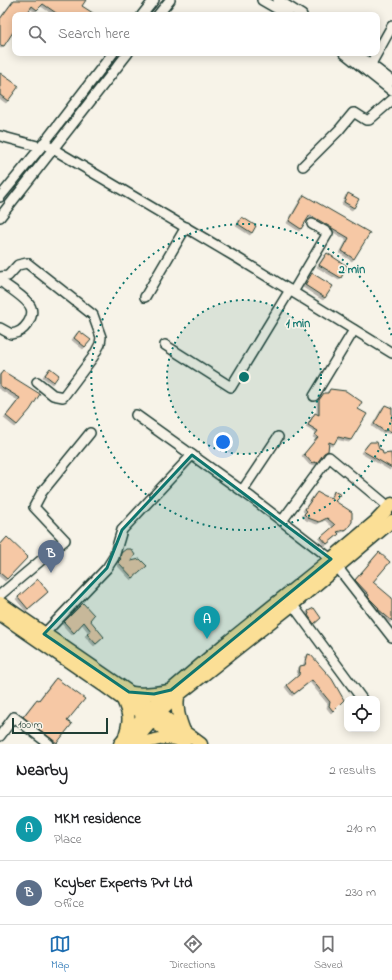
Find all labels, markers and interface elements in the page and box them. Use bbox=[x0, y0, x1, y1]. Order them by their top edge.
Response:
search box bbox=[12, 12, 380, 56]
icon: search bbox=[26, 23, 48, 45]
text: Search here bbox=[58, 23, 130, 45]
text: 2 min bbox=[338, 261, 365, 279]
text: 1 min bbox=[286, 315, 310, 333]
centre of rings bbox=[237, 370, 251, 384]
your location bbox=[213, 432, 233, 452]
pin: B bbox=[38, 540, 64, 573]
pin: A bbox=[194, 606, 220, 639]
map controls bbox=[344, 696, 380, 732]
button: locate bbox=[344, 696, 380, 732]
scale bar bbox=[12, 716, 108, 735]
text: 100 m bbox=[18, 717, 42, 733]
text: Nearby bbox=[16, 758, 68, 783]
text: 2 results bbox=[329, 761, 376, 780]
text: MKM residence bbox=[54, 808, 141, 830]
text: A bbox=[25, 819, 33, 838]
text: 210 m bbox=[346, 819, 376, 838]
text: Place bbox=[54, 830, 82, 849]
text: Kcyber Experts Pvt Ltd bbox=[54, 872, 192, 894]
text: B bbox=[25, 883, 33, 902]
text: 230 m bbox=[345, 883, 376, 902]
text: Office bbox=[54, 894, 84, 913]
tab: Map bbox=[49, 933, 71, 973]
tab: Directions bbox=[170, 933, 216, 973]
tab: Saved bbox=[314, 933, 343, 973]

